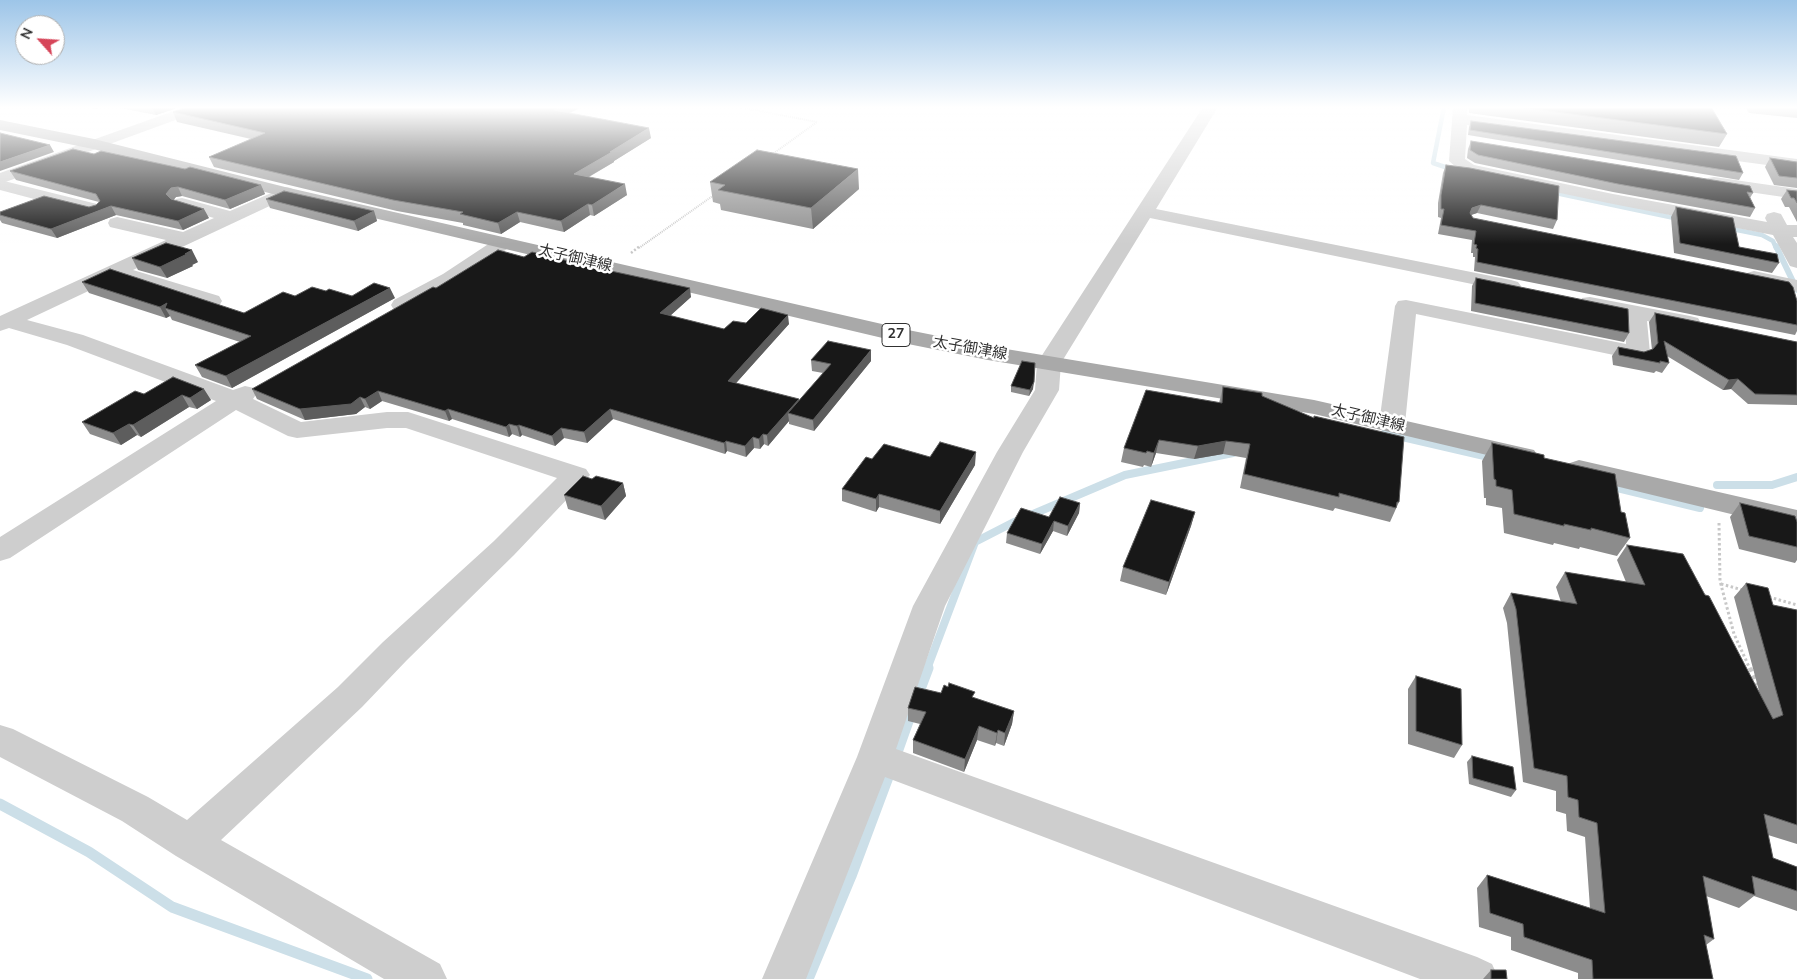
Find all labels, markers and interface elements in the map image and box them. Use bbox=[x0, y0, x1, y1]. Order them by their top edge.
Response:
north arrow bbox=[15, 15, 65, 65]
text: N bbox=[16, 25, 38, 43]
street label: 太子御津線 bbox=[536, 242, 614, 276]
road number: 27 bbox=[882, 324, 910, 346]
street label: 太子御津線 bbox=[932, 334, 1008, 364]
street label: 太子御津線 bbox=[1329, 402, 1407, 436]

